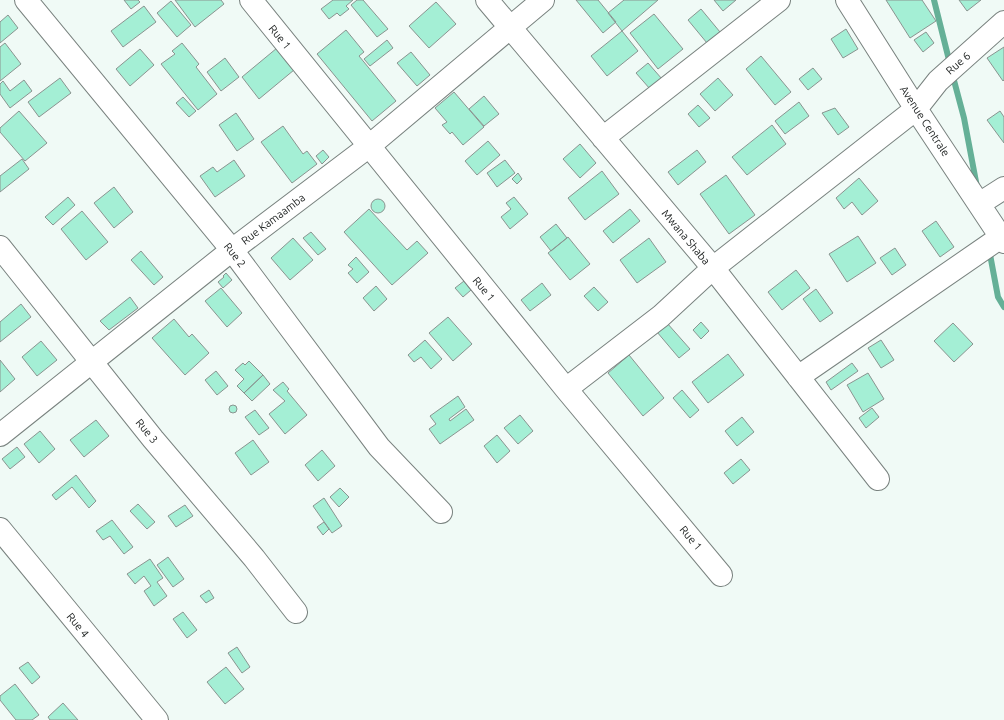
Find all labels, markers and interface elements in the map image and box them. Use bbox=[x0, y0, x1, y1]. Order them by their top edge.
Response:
street label: Rue 1 bbox=[267, 22, 293, 52]
street label: Rue 6 bbox=[944, 49, 972, 77]
street label: Avenue Centrale bbox=[898, 83, 952, 159]
street label: Rue Kamaamba bbox=[239, 191, 307, 247]
street label: Mwana Shaba bbox=[660, 207, 712, 267]
street label: Rue 2 bbox=[222, 240, 248, 270]
street label: Rue 1 bbox=[471, 274, 497, 304]
street label: Rue 3 bbox=[134, 416, 160, 446]
street label: Rue 1 bbox=[677, 523, 705, 553]
street label: Rue 4 bbox=[65, 610, 91, 640]

